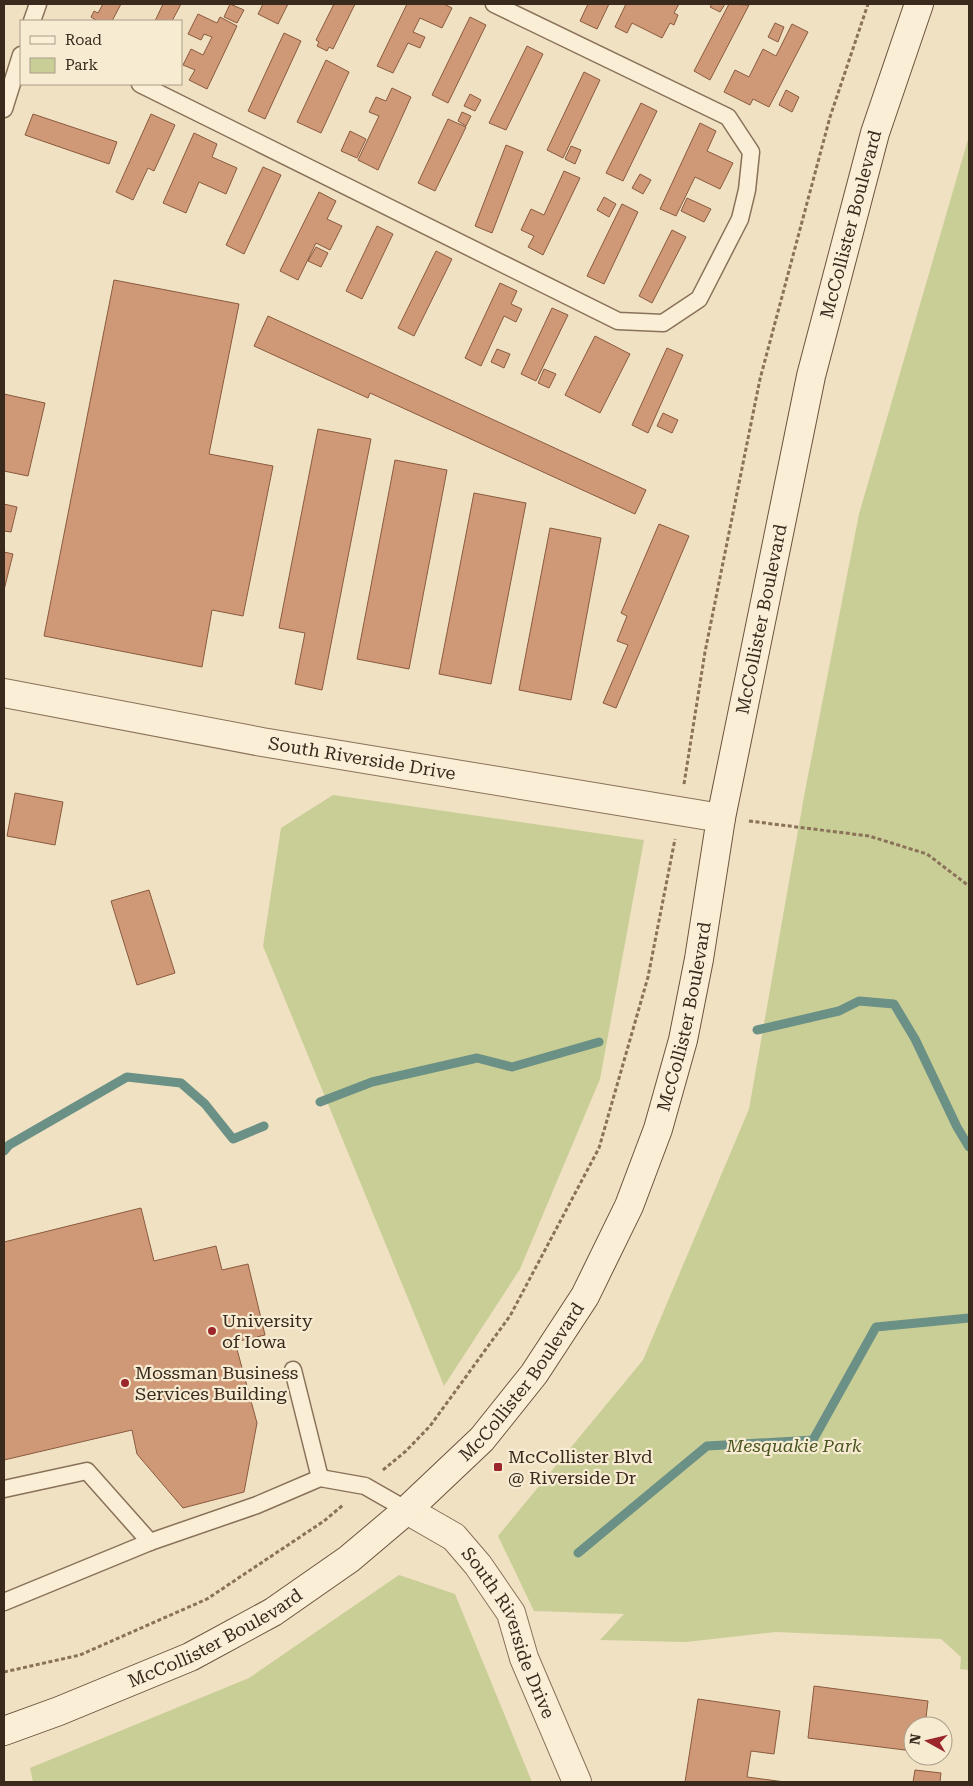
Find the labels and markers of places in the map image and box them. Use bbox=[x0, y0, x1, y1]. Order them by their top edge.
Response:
place label: University of Iowa bbox=[222, 1310, 313, 1352]
marker: University of Iowa bbox=[206, 1325, 218, 1337]
place label: Mossman Business Services Building bbox=[135, 1362, 298, 1404]
marker: Mossman Business Services Building bbox=[119, 1377, 131, 1389]
place label: McCollister Blvd @ Riverside Dr bbox=[508, 1446, 653, 1488]
marker: McCollister Blvd @ Riverside Dr bbox=[492, 1461, 504, 1473]

